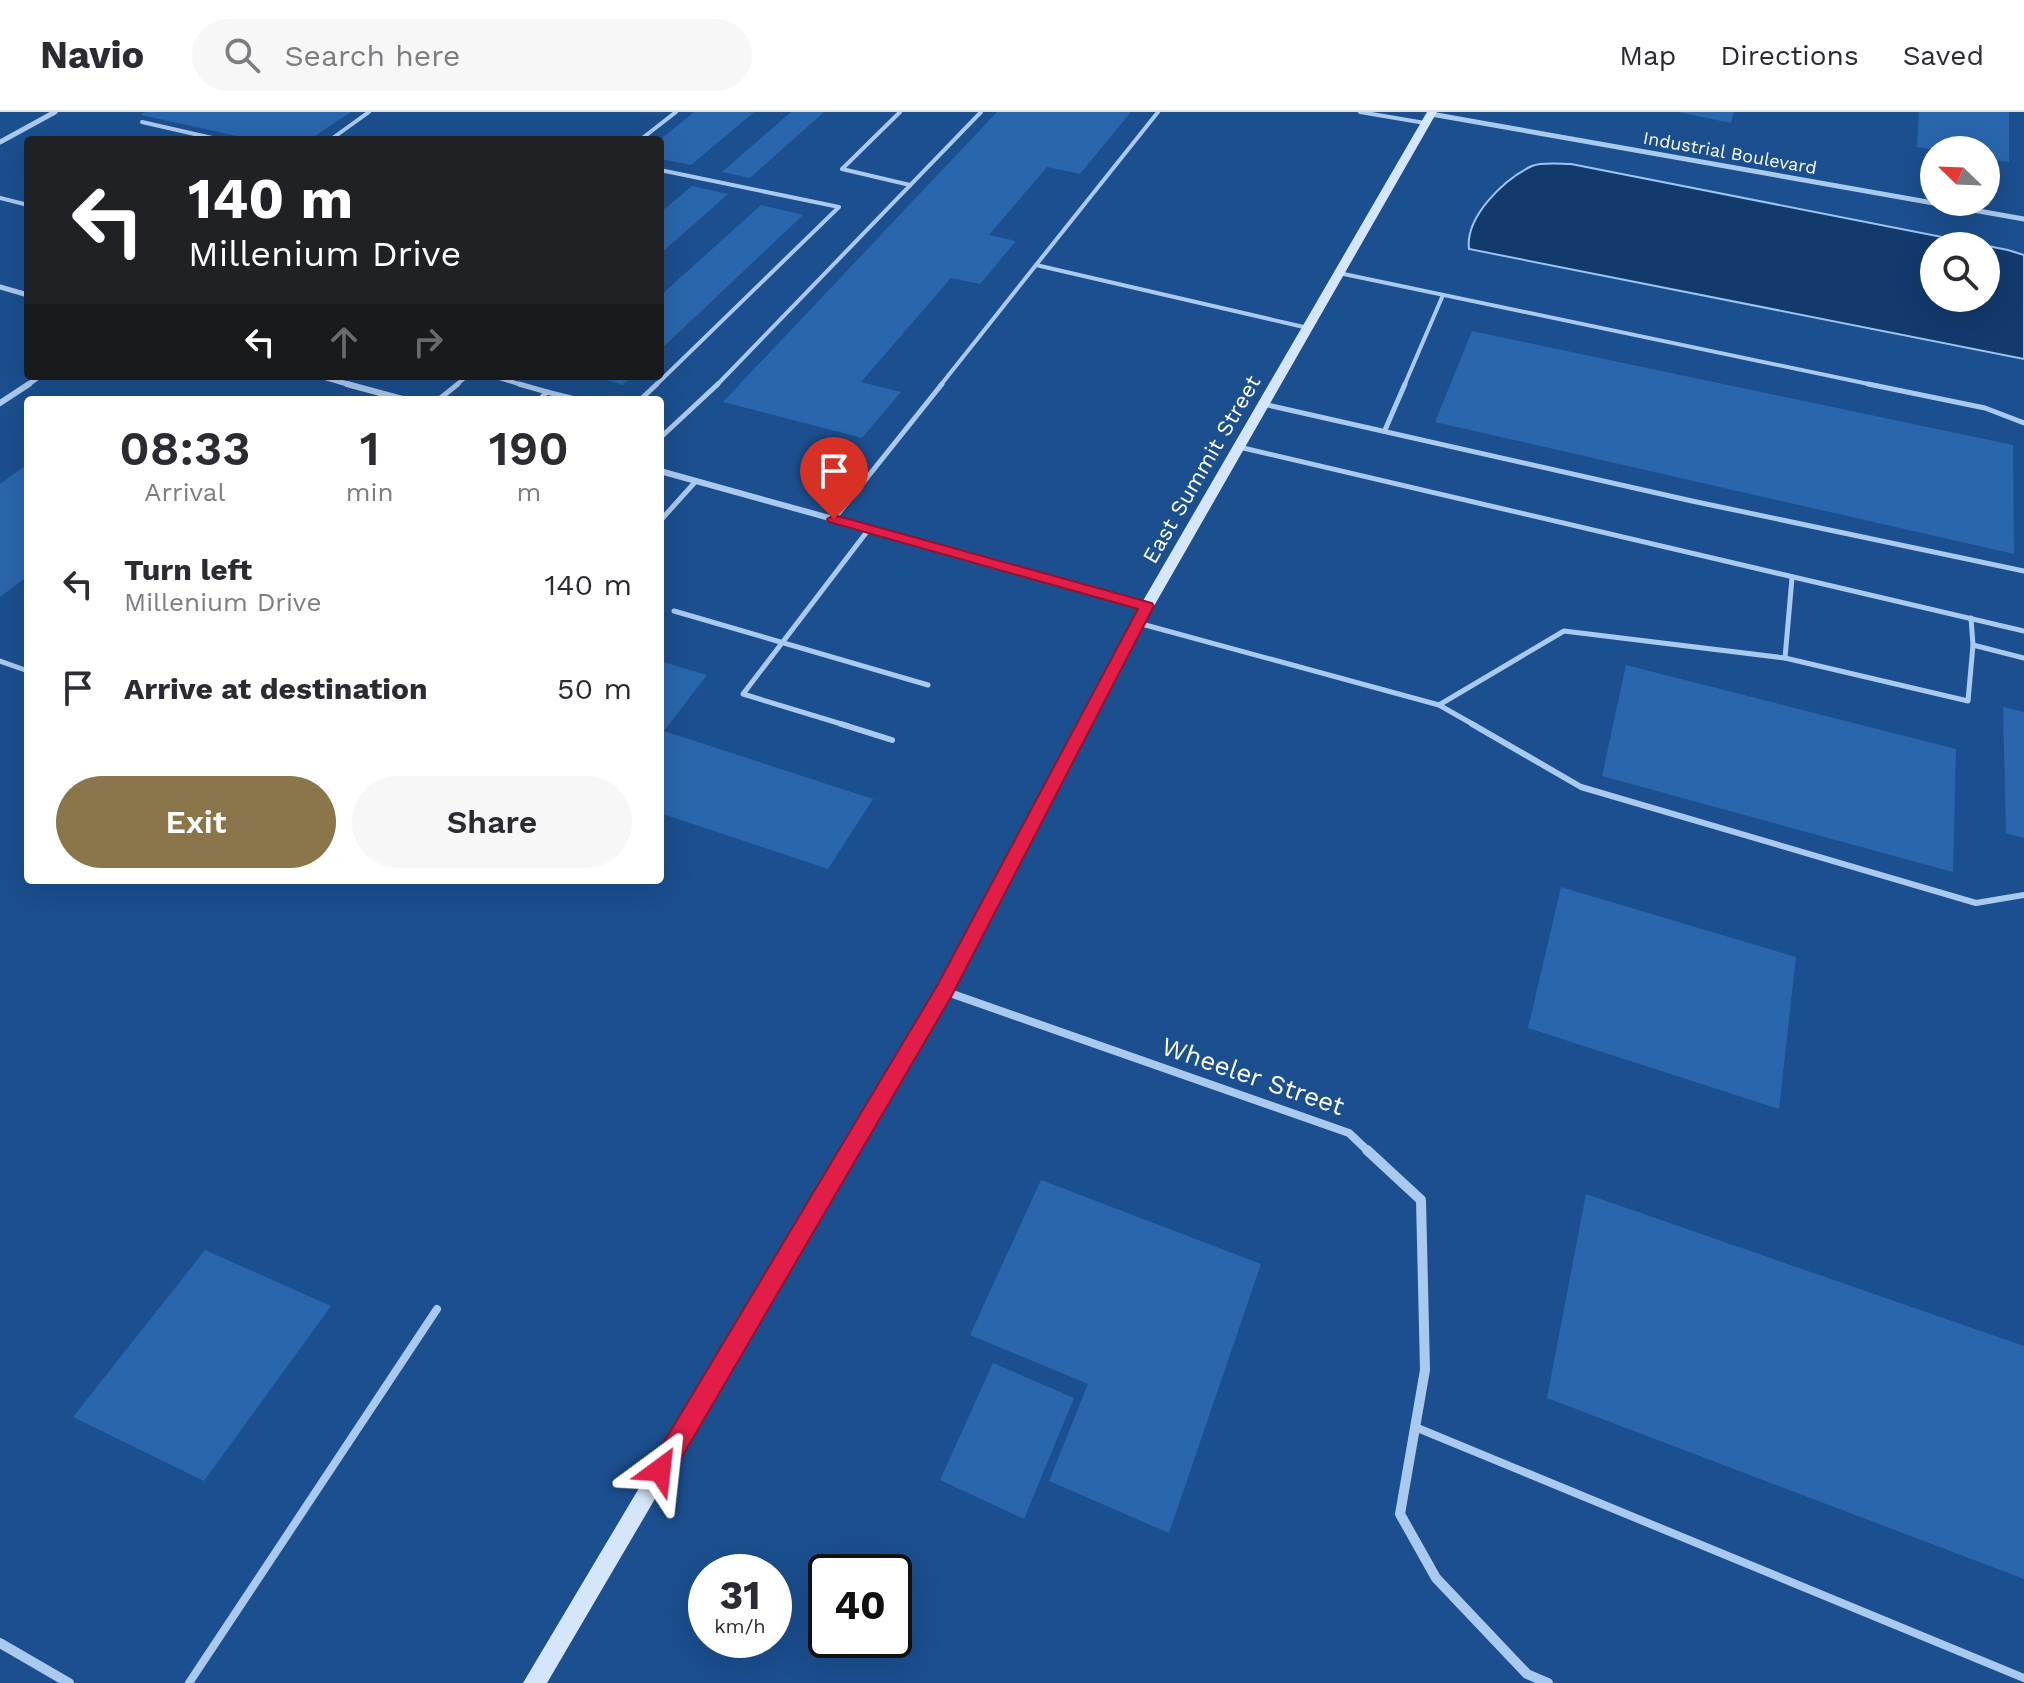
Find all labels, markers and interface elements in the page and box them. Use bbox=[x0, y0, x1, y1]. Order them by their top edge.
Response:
search box bbox=[192, 19, 752, 91]
text: Navio bbox=[40, 33, 144, 77]
icon: search bbox=[220, 33, 264, 77]
text: Search here bbox=[284, 38, 460, 73]
text: Map bbox=[1619, 39, 1676, 72]
text: Directions bbox=[1720, 39, 1859, 72]
text: Saved bbox=[1903, 39, 1984, 72]
street label: Industrial Boulevard bbox=[1642, 127, 1819, 178]
north arrow bbox=[1920, 136, 2000, 216]
map controls bbox=[1920, 136, 2000, 312]
text: 140 m bbox=[188, 166, 353, 232]
icon: left bbox=[56, 168, 160, 272]
button: search bbox=[1920, 232, 2000, 312]
text: Millenium Drive bbox=[188, 233, 461, 275]
icon: left bbox=[238, 320, 282, 364]
icon: ahead bbox=[322, 320, 366, 364]
icon: right bbox=[406, 320, 450, 364]
street label: East Summit Street bbox=[1137, 371, 1266, 568]
text: 08:33 bbox=[119, 420, 251, 477]
text: 1 bbox=[360, 420, 380, 477]
text: 190 bbox=[489, 420, 569, 477]
pin bbox=[800, 437, 868, 519]
icon: arrive bbox=[812, 449, 856, 493]
text: Arrival bbox=[144, 477, 225, 507]
text: min bbox=[346, 477, 394, 507]
text: m bbox=[516, 477, 541, 507]
text: Turn left bbox=[124, 552, 252, 587]
icon: left bbox=[56, 562, 100, 606]
text: 140 m bbox=[544, 567, 632, 602]
text: Millenium Drive bbox=[124, 587, 321, 617]
icon: arrive bbox=[56, 666, 100, 710]
text: Arrive at destination bbox=[124, 671, 428, 706]
text: 50 m bbox=[557, 671, 632, 706]
button: Exit bbox=[56, 776, 336, 868]
button: Share bbox=[352, 776, 632, 868]
street label: Wheeler Street bbox=[1158, 1031, 1348, 1121]
position arrow bbox=[618, 1428, 702, 1512]
speed limit sign: 40 bbox=[808, 1554, 912, 1658]
text: 31 bbox=[720, 1572, 760, 1619]
text: km/h bbox=[714, 1614, 766, 1638]

